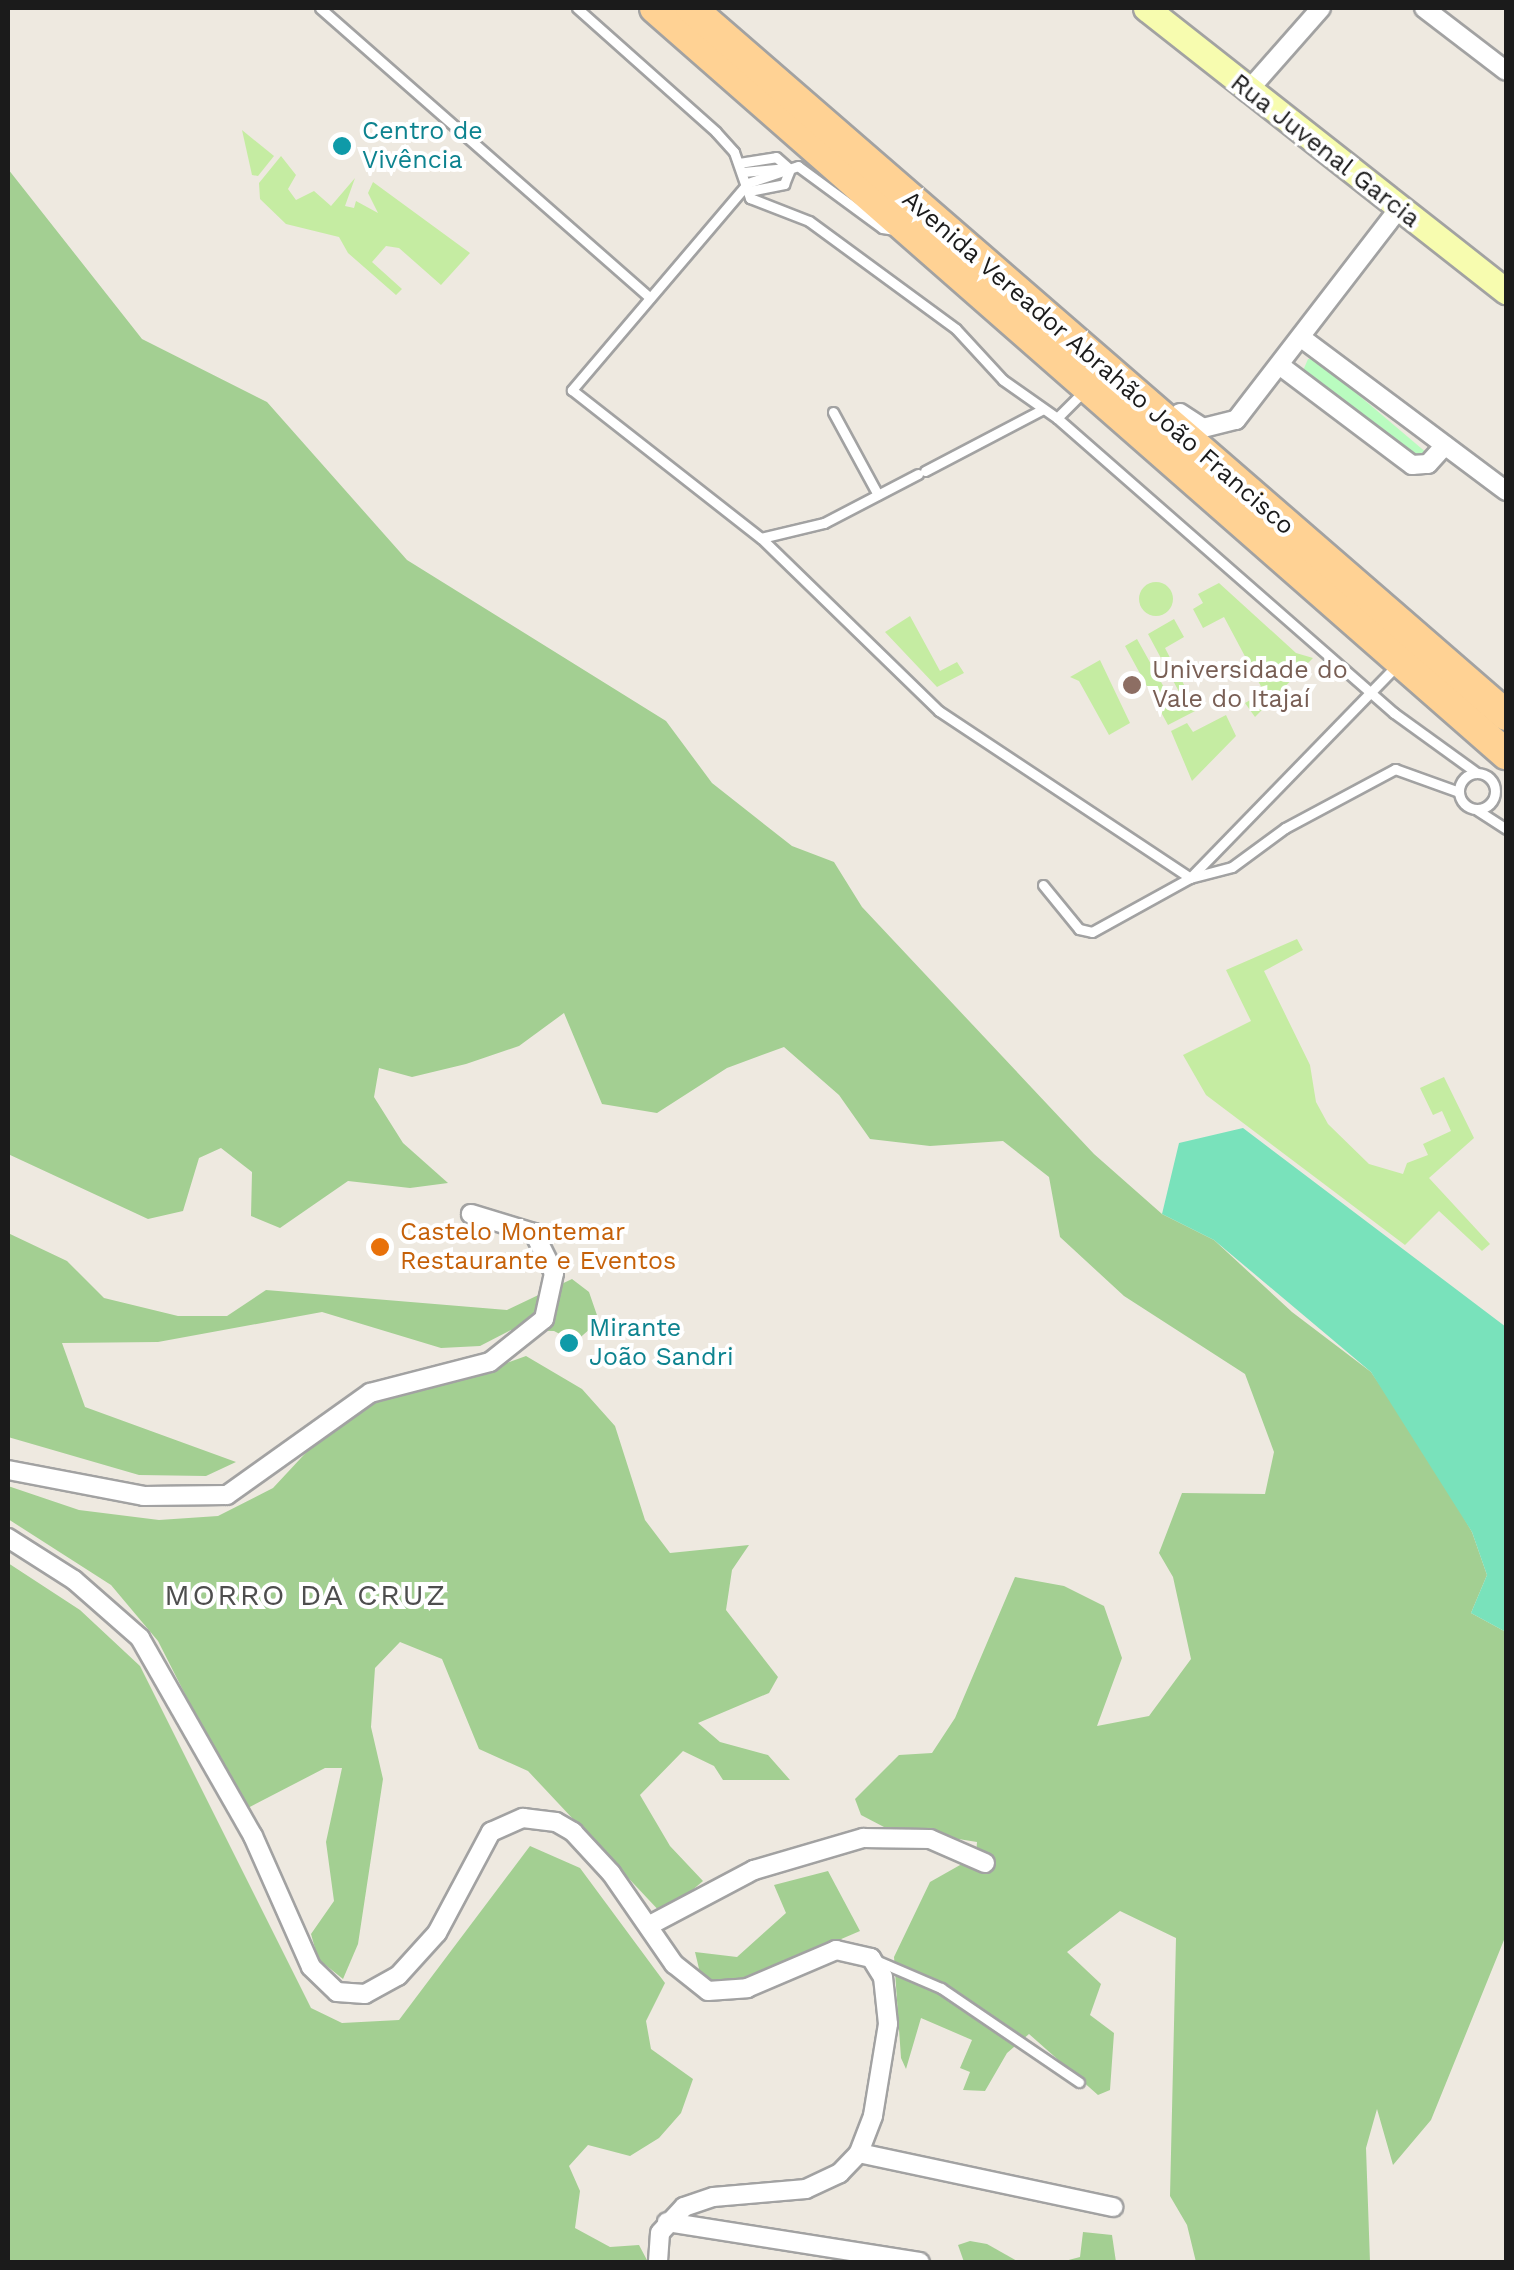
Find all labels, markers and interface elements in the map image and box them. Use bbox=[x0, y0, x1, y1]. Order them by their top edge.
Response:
street label: Rua Juvenal Garcia bbox=[1224, 67, 1426, 235]
place label: Centro de Vivência bbox=[362, 117, 483, 176]
marker: Centro de Vivência bbox=[331, 135, 353, 157]
street label: Avenida Vereador Abrahão João Francisco bbox=[894, 183, 1302, 543]
place label: Universidade do Vale do Itajaí bbox=[1152, 656, 1348, 715]
marker: Universidade do Vale do Itajaí bbox=[1121, 674, 1143, 696]
place label: Castelo Montemar Restaurante e Eventos bbox=[400, 1218, 676, 1277]
marker: Castelo Montemar Restaurante e Eventos bbox=[369, 1236, 391, 1258]
place label: Mirante João Sandri bbox=[589, 1314, 734, 1373]
marker: Mirante João Sandri bbox=[558, 1332, 580, 1354]
district label: MORRO DA CRUZ bbox=[164, 1577, 448, 1613]

